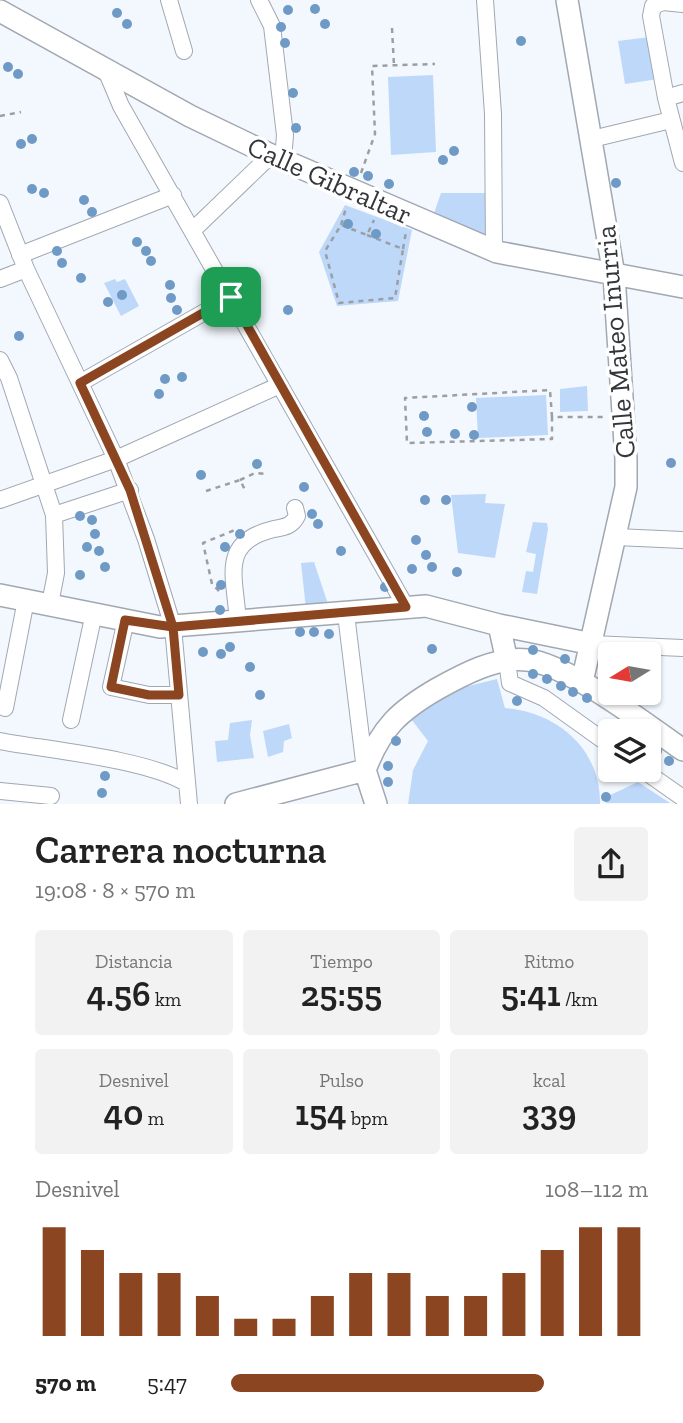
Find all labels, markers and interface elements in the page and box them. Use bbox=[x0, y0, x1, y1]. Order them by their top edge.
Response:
street label: Calle Gibraltar bbox=[242, 129, 417, 231]
street label: Calle Mateo Inurria bbox=[589, 224, 642, 460]
pin bbox=[201, 267, 261, 327]
icon: arrive bbox=[212, 278, 250, 316]
north arrow bbox=[598, 642, 662, 705]
map controls bbox=[598, 642, 661, 782]
button: layers bbox=[598, 719, 661, 782]
text: Carrera nocturna bbox=[35, 827, 326, 873]
button: share bbox=[574, 827, 648, 901]
text: 19:08 · 8 × 570 m bbox=[35, 876, 195, 904]
text: Distancia bbox=[95, 950, 173, 973]
text: Tiempo bbox=[310, 950, 373, 973]
text: Ritmo bbox=[524, 950, 574, 973]
text: 4.56 bbox=[86, 973, 151, 1015]
text: 25:55 bbox=[301, 973, 382, 1015]
text: 5:41 bbox=[501, 973, 561, 1015]
text: km bbox=[151, 988, 181, 1011]
text: /km bbox=[561, 988, 598, 1011]
text: Desnivel bbox=[99, 1069, 169, 1092]
text: Pulso bbox=[319, 1069, 364, 1092]
text: kcal bbox=[533, 1069, 565, 1092]
text: 40 bbox=[104, 1092, 143, 1134]
text: 154 bbox=[295, 1092, 347, 1134]
text: 339 bbox=[522, 1092, 577, 1134]
text: m bbox=[143, 1107, 164, 1130]
text: bpm bbox=[347, 1107, 388, 1130]
text: Desnivel bbox=[35, 1175, 120, 1203]
text: 108–112 m bbox=[545, 1175, 648, 1203]
text: 570 m bbox=[35, 1369, 96, 1397]
text: 5:47 bbox=[147, 1369, 187, 1397]

